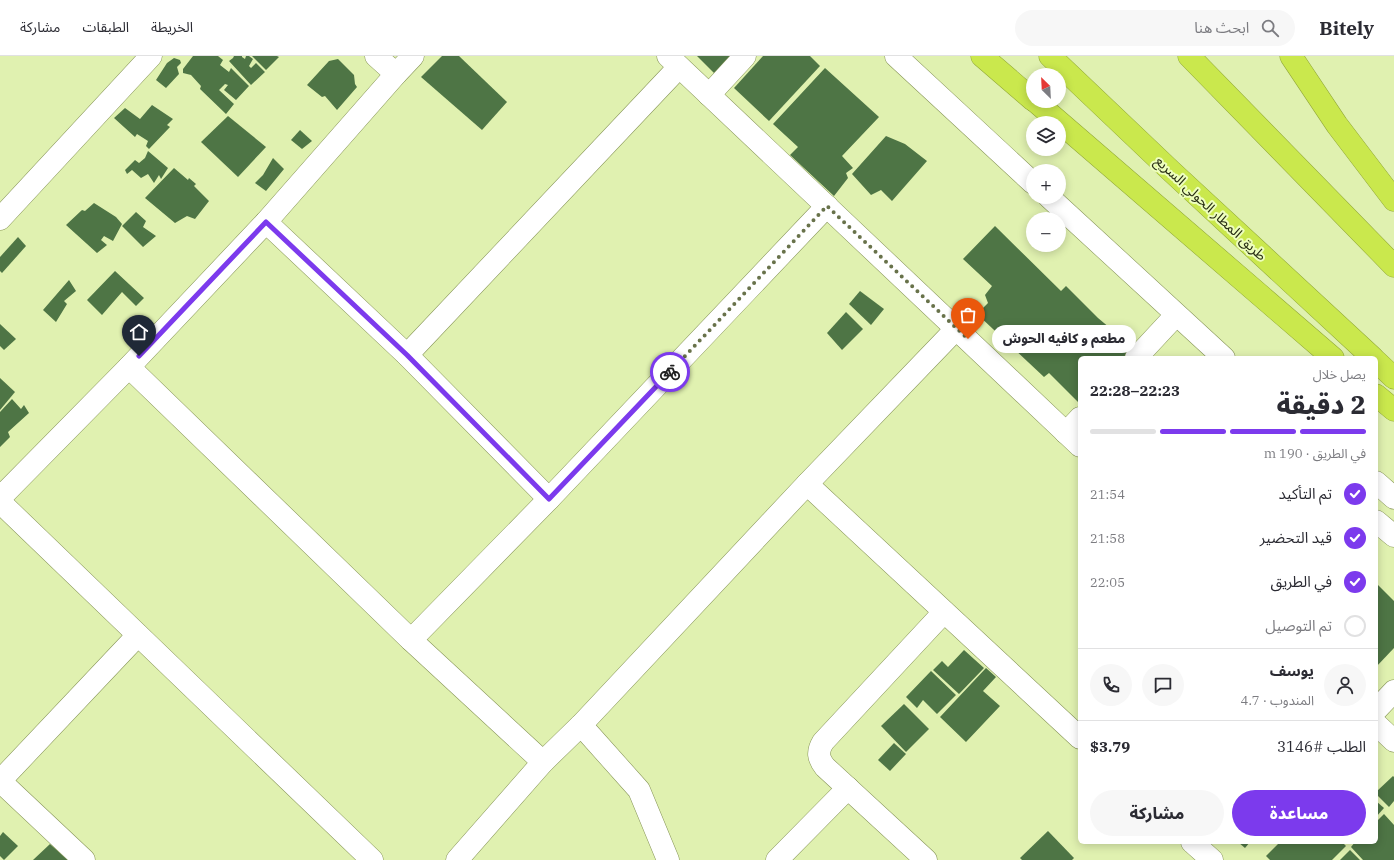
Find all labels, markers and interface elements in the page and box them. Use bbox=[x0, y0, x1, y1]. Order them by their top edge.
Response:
search box bbox=[1015, 10, 1295, 46]
text: Bitely bbox=[1319, 16, 1374, 40]
icon: search bbox=[1259, 17, 1281, 39]
text: مشاركة bbox=[20, 18, 60, 36]
text: الطبقات bbox=[82, 18, 129, 36]
text: الخريطة bbox=[151, 18, 193, 36]
text: ابحث هنا bbox=[1194, 18, 1249, 37]
north arrow bbox=[1026, 68, 1066, 108]
map controls bbox=[1026, 68, 1066, 252]
button: layers bbox=[1026, 116, 1066, 156]
street label: طريق المطار الحولي السريع bbox=[1150, 152, 1271, 266]
button: + bbox=[1026, 164, 1066, 204]
button: − bbox=[1026, 212, 1066, 252]
pin bbox=[951, 298, 985, 339]
icon: bag bbox=[957, 304, 979, 326]
pin bbox=[122, 315, 156, 356]
icon: home bbox=[128, 321, 150, 343]
callout: مطعم و كافيه الحوش bbox=[992, 325, 1136, 353]
text: مطعم و كافيه الحوش bbox=[1003, 330, 1125, 347]
courier bbox=[650, 352, 690, 392]
icon: bike bbox=[659, 361, 681, 383]
text: يصل خلال bbox=[1313, 366, 1366, 383]
text: 22:23–22:28 bbox=[1090, 381, 1180, 400]
text: 2 دقيقة bbox=[1276, 387, 1366, 421]
text: في الطريق · 190 m bbox=[1264, 445, 1366, 462]
icon: check bbox=[1344, 483, 1366, 505]
text: تم التأكيد bbox=[1278, 484, 1332, 503]
text: 21:54 bbox=[1090, 486, 1125, 503]
icon: check bbox=[1344, 527, 1366, 549]
text: قيد التحضير bbox=[1260, 528, 1332, 547]
text: 21:58 bbox=[1090, 530, 1125, 547]
icon: check bbox=[1344, 571, 1366, 593]
text: في الطريق bbox=[1271, 572, 1332, 591]
text: 22:05 bbox=[1090, 574, 1125, 591]
text: تم التوصيل bbox=[1265, 616, 1332, 635]
text: يوسف bbox=[1270, 661, 1314, 680]
button: phone bbox=[1090, 664, 1132, 706]
button: chat bbox=[1142, 664, 1184, 706]
button: person bbox=[1324, 664, 1366, 706]
text: المندوب · 4.7 bbox=[1241, 692, 1314, 709]
text: $3.79 bbox=[1090, 737, 1130, 756]
text: الطلب #3146 bbox=[1277, 737, 1366, 756]
button: مشاركة bbox=[1090, 790, 1224, 836]
button: مساعدة bbox=[1232, 790, 1366, 836]

